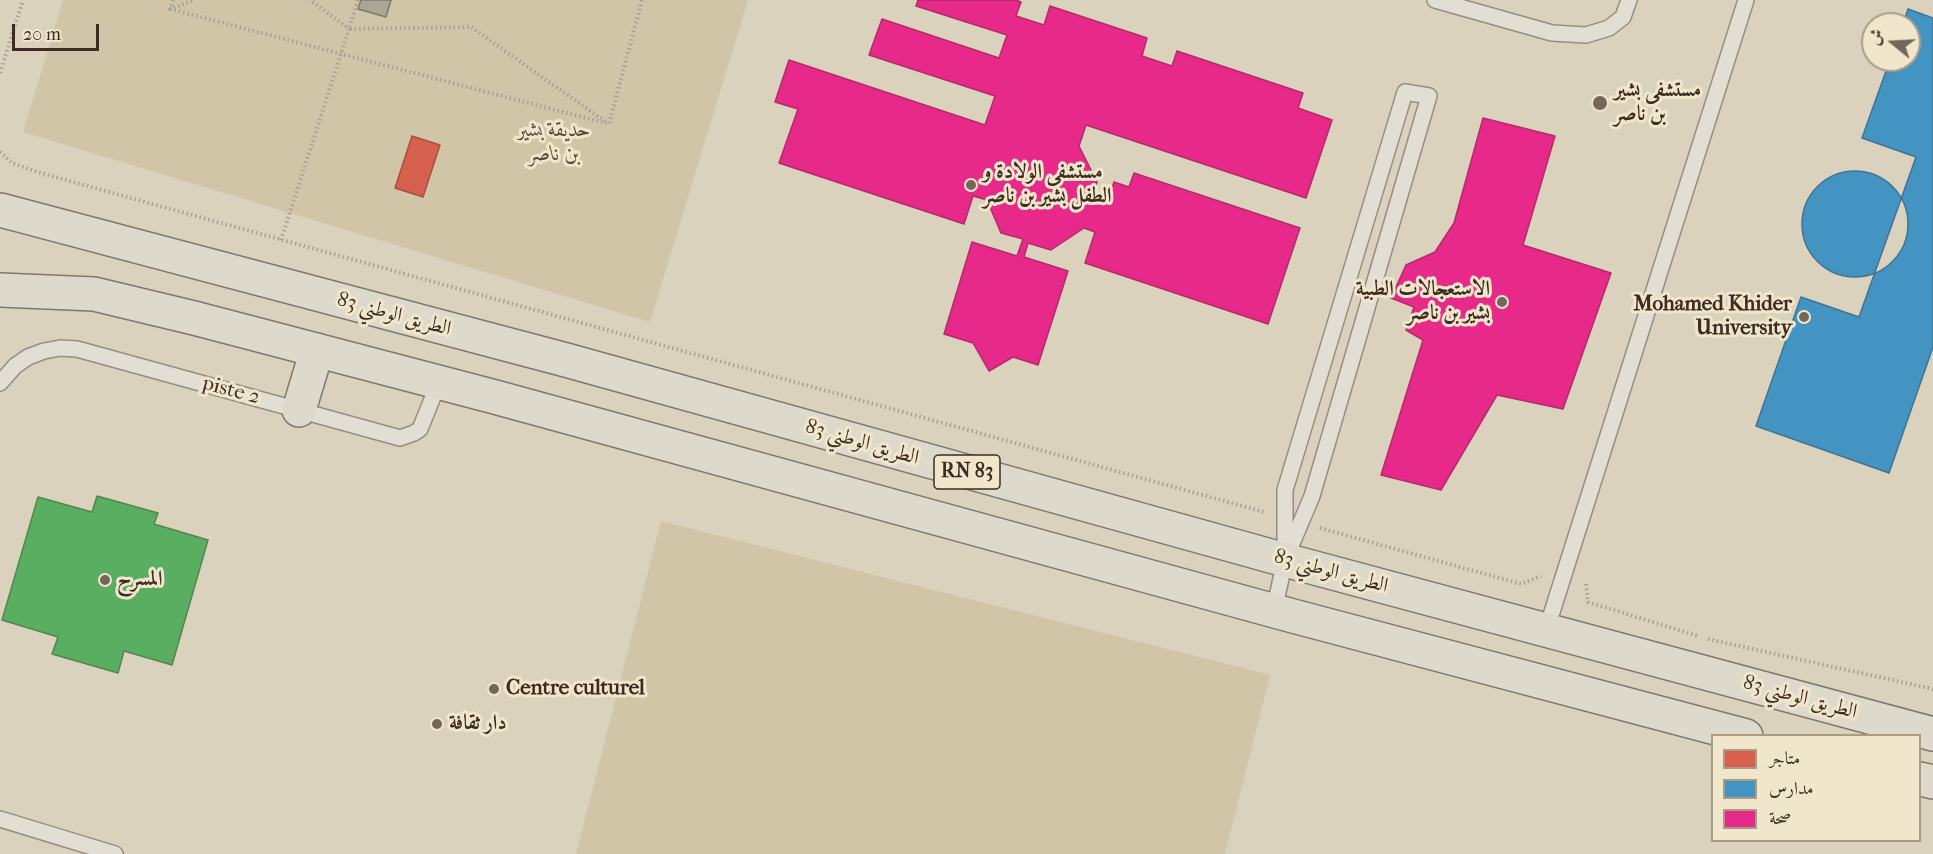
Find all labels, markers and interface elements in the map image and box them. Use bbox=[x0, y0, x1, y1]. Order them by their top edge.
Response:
scale bar bbox=[15, 12, 102, 50]
north arrow bbox=[1861, 12, 1921, 72]
text: 20 m bbox=[23, 24, 61, 45]
text: ش bbox=[1864, 26, 1887, 47]
place label: مستشفى بشير بن ناصر bbox=[1614, 78, 1701, 128]
marker: مستشفى بشير بن ناصر bbox=[1591, 94, 1609, 112]
park label: حديقة بشير بن ناصر bbox=[517, 118, 591, 168]
place label: مستشفى الولادة و الطفل بشير بن ناصر bbox=[983, 160, 1112, 210]
marker: مستشفى الولادة و الطفل بشير بن ناصر bbox=[964, 178, 978, 192]
place label: الاستعجالات الطبية بشير بن ناصر bbox=[1356, 277, 1490, 327]
street label: الطريق الوطني 83 bbox=[334, 288, 454, 342]
place label: Mohamed Khider University bbox=[1634, 292, 1792, 342]
marker: الاستعجالات الطبية بشير بن ناصر bbox=[1495, 295, 1509, 309]
marker: Mohamed Khider University bbox=[1797, 310, 1811, 324]
street label: piste 2 bbox=[200, 371, 262, 411]
street label: الطريق الوطني 83 bbox=[802, 415, 922, 471]
road number: RN 83 bbox=[934, 455, 1000, 489]
street label: الطريق الوطني 83 bbox=[1271, 545, 1391, 599]
place label: المسرح bbox=[117, 567, 162, 593]
marker: المسرح bbox=[98, 573, 112, 587]
street label: الطريق الوطني 83 bbox=[1740, 671, 1860, 725]
place label: Centre culturel bbox=[506, 676, 645, 702]
marker: Centre culturel bbox=[487, 682, 501, 696]
place label: دار ثقافة bbox=[449, 711, 507, 737]
marker: دار ثقافة bbox=[430, 717, 444, 731]
legend bbox=[1711, 734, 1921, 842]
text: متاجر bbox=[1769, 748, 1800, 769]
text: مدارس bbox=[1769, 778, 1813, 799]
text: صحة bbox=[1769, 808, 1791, 829]

